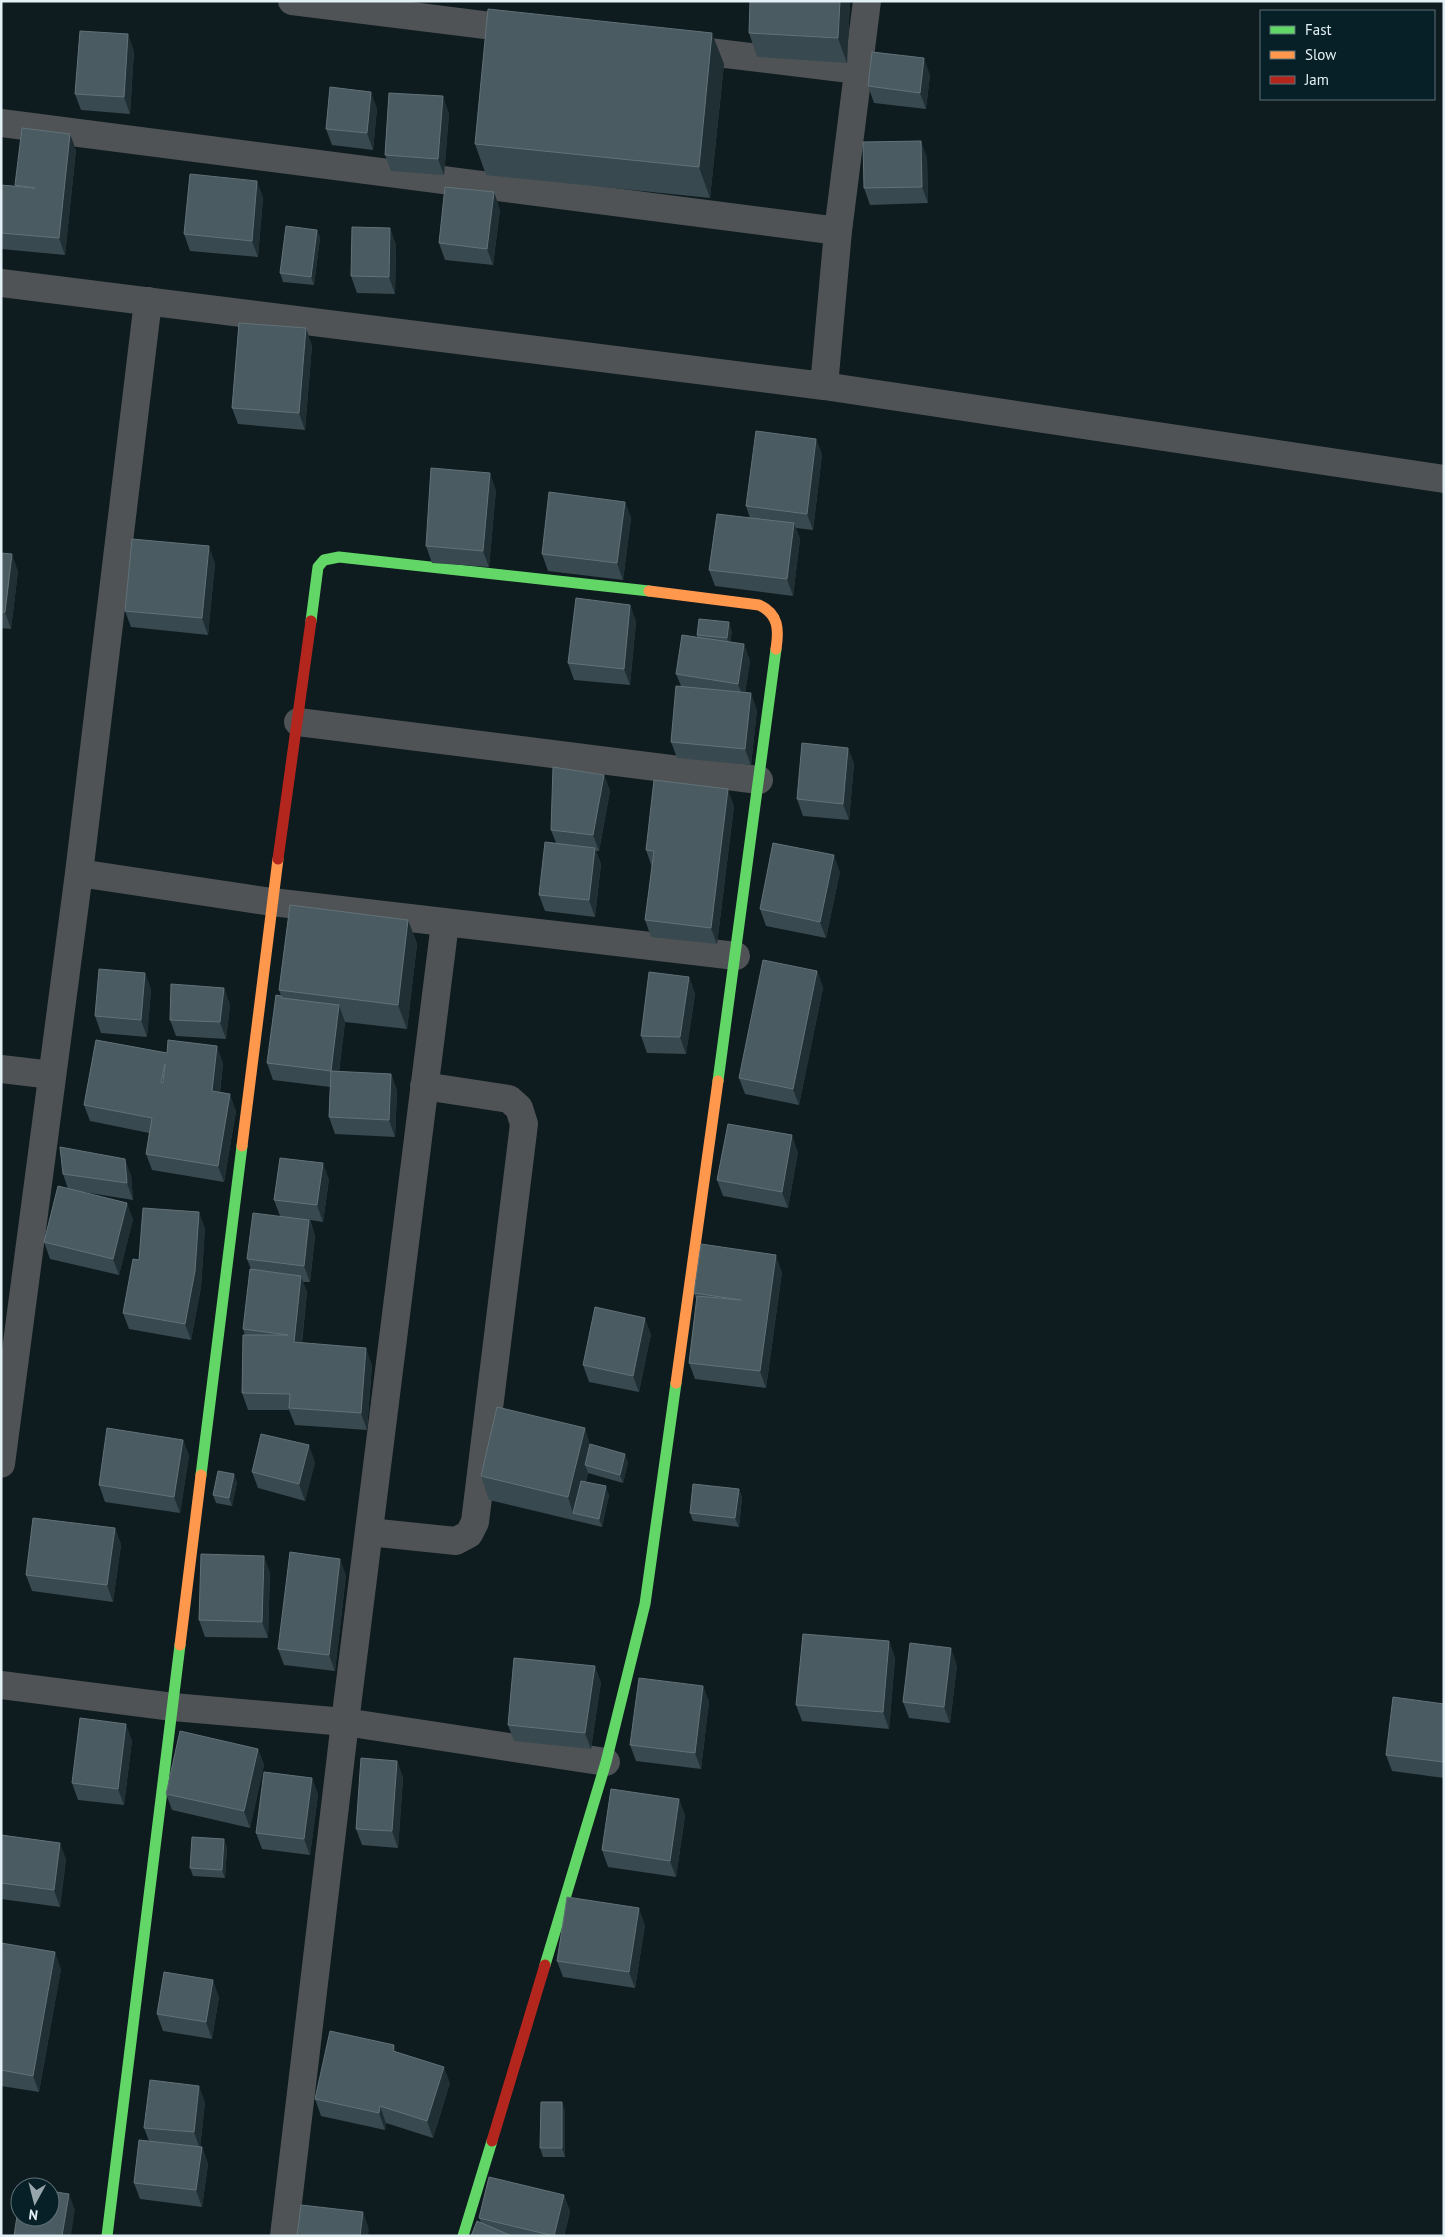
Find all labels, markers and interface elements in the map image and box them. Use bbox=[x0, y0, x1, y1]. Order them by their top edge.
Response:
legend bbox=[1260, 10, 1435, 100]
text: Fast bbox=[1305, 20, 1332, 39]
text: Slow bbox=[1305, 45, 1336, 64]
text: Jam bbox=[1304, 70, 1329, 89]
north arrow bbox=[10, 2177, 60, 2227]
text: N bbox=[28, 2205, 39, 2224]

